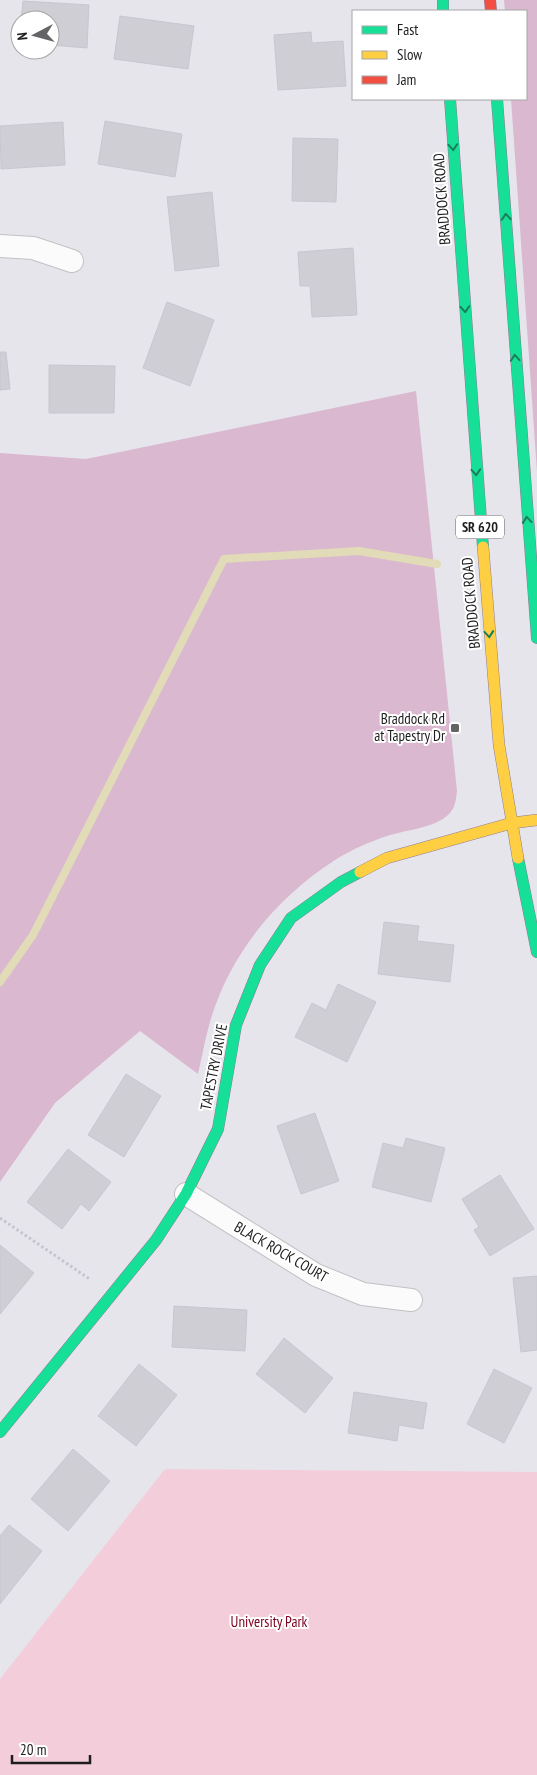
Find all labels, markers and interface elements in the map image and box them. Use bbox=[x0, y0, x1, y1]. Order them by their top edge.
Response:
north arrow bbox=[10, 10, 60, 60]
legend bbox=[352, 10, 527, 100]
text: Fast bbox=[397, 20, 418, 39]
text: N bbox=[13, 32, 31, 41]
text: Slow bbox=[397, 45, 422, 64]
text: Jam bbox=[396, 70, 416, 89]
one-way arrow bbox=[447, 144, 458, 152]
street label: BRADDOCK ROAD bbox=[429, 152, 454, 245]
one-way arrow bbox=[500, 213, 511, 221]
one-way arrow bbox=[459, 306, 470, 314]
one-way arrow bbox=[510, 354, 521, 362]
one-way arrow bbox=[470, 468, 481, 476]
road number: SR 620 bbox=[456, 516, 504, 538]
one-way arrow bbox=[522, 516, 533, 524]
street label: BRADDOCK ROAD bbox=[457, 556, 484, 650]
one-way arrow bbox=[483, 630, 494, 638]
place label: Braddock Rd at Tapestry Dr bbox=[374, 709, 446, 745]
marker: Braddock Rd at Tapestry Dr bbox=[449, 722, 461, 734]
street label: TAPESTRY DRIVE bbox=[196, 1022, 231, 1112]
street label: BLACK ROCK COURT bbox=[231, 1217, 332, 1286]
park label: University Park bbox=[231, 1612, 308, 1631]
scale bar bbox=[12, 1732, 90, 1764]
text: 20 m bbox=[20, 1740, 46, 1759]

